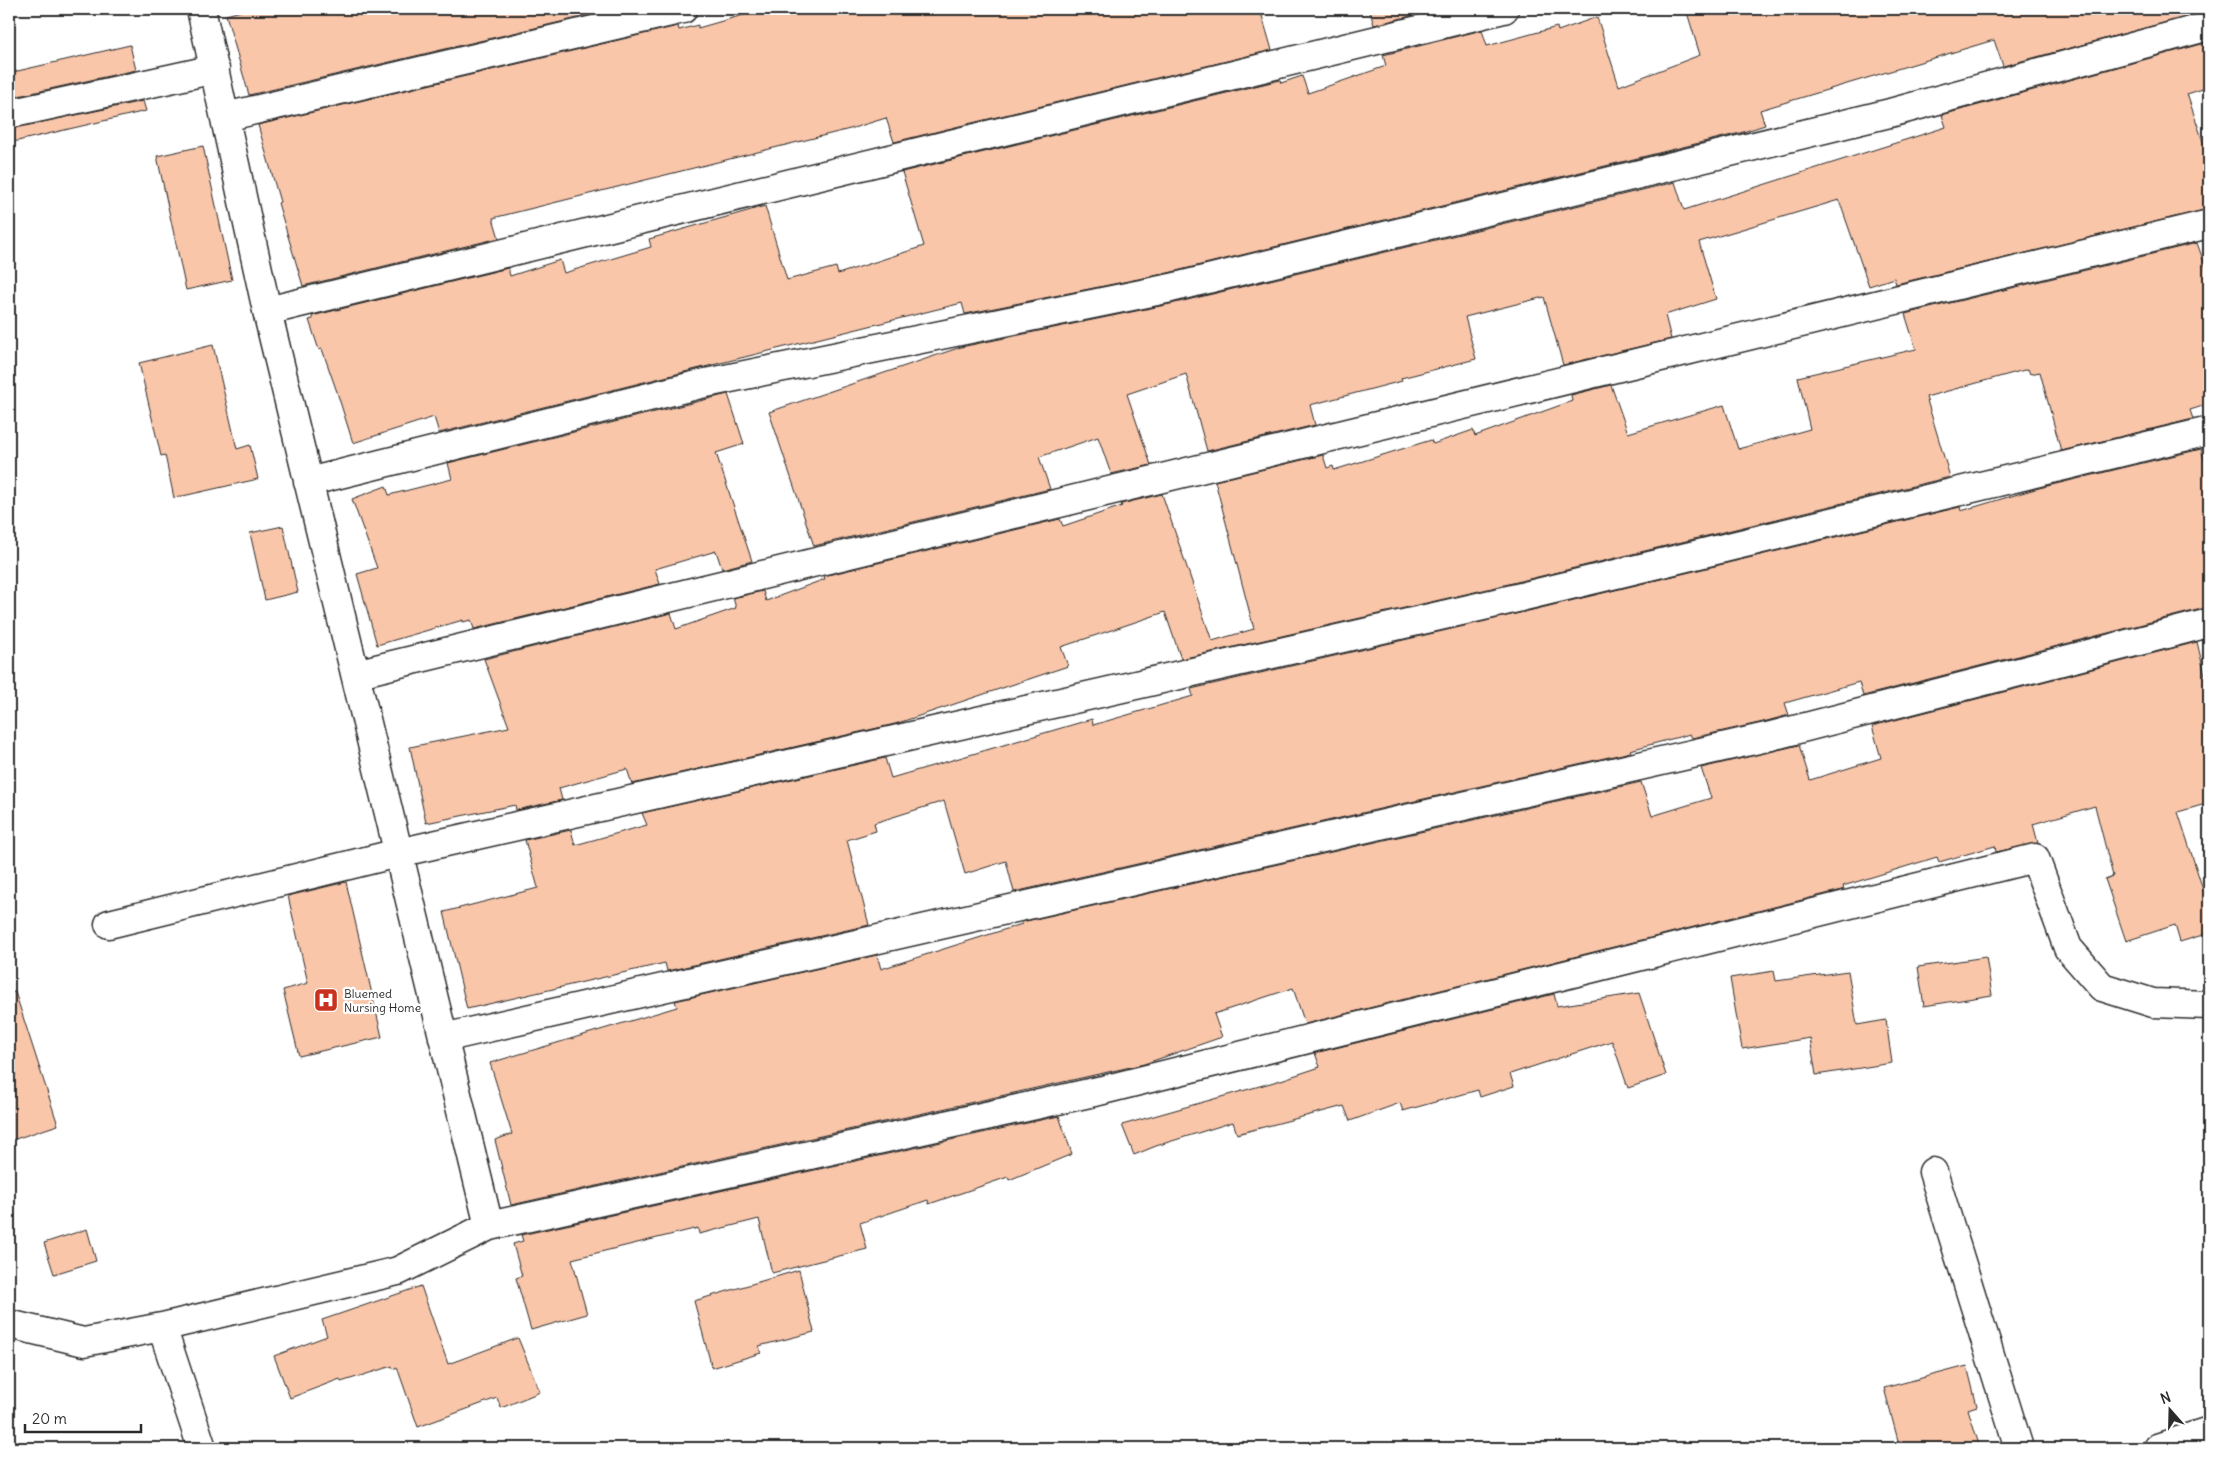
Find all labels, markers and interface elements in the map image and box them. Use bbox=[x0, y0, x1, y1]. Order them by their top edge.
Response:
place label: Bluemed Nursing Home bbox=[344, 986, 421, 1015]
hospital icon: Bluemed Nursing Home bbox=[313, 987, 339, 1013]
north arrow bbox=[2146, 1384, 2196, 1434]
text: N bbox=[2158, 1388, 2173, 1408]
scale bar bbox=[25, 1402, 141, 1434]
text: 20 m bbox=[32, 1409, 67, 1428]

